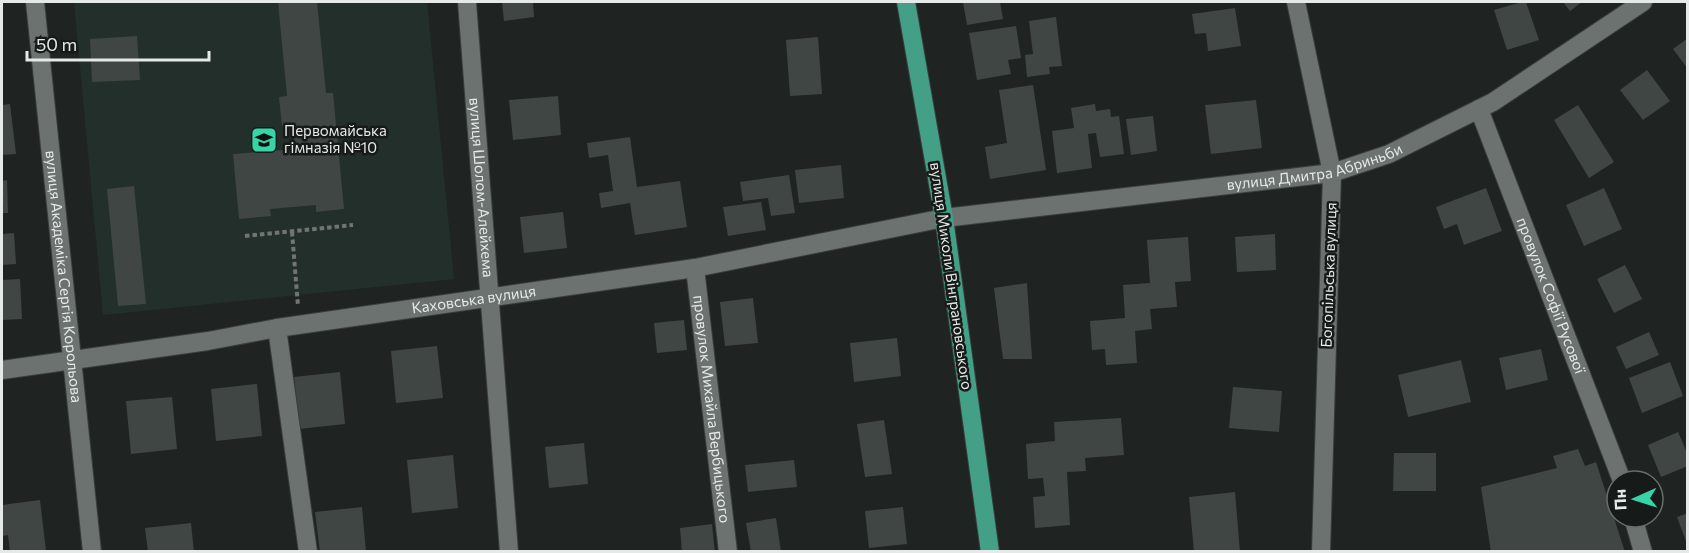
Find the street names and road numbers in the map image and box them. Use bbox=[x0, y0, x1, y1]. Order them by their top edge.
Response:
street label: вулиця Шолом-Алейхема bbox=[466, 97, 498, 278]
street label: вулиця Дмитра Абриньби bbox=[1225, 139, 1405, 193]
street label: вулиця Академіка Сергія Корольова bbox=[42, 149, 86, 403]
street label: вулиця Миколи Вінграновського bbox=[927, 161, 977, 391]
street label: Богопільська вулиця bbox=[1316, 202, 1340, 348]
street label: провулок Софії Русової bbox=[1514, 215, 1590, 377]
street label: Каховська вулиця bbox=[410, 281, 537, 317]
street label: провулок Михайла Вербицького bbox=[690, 294, 735, 524]

